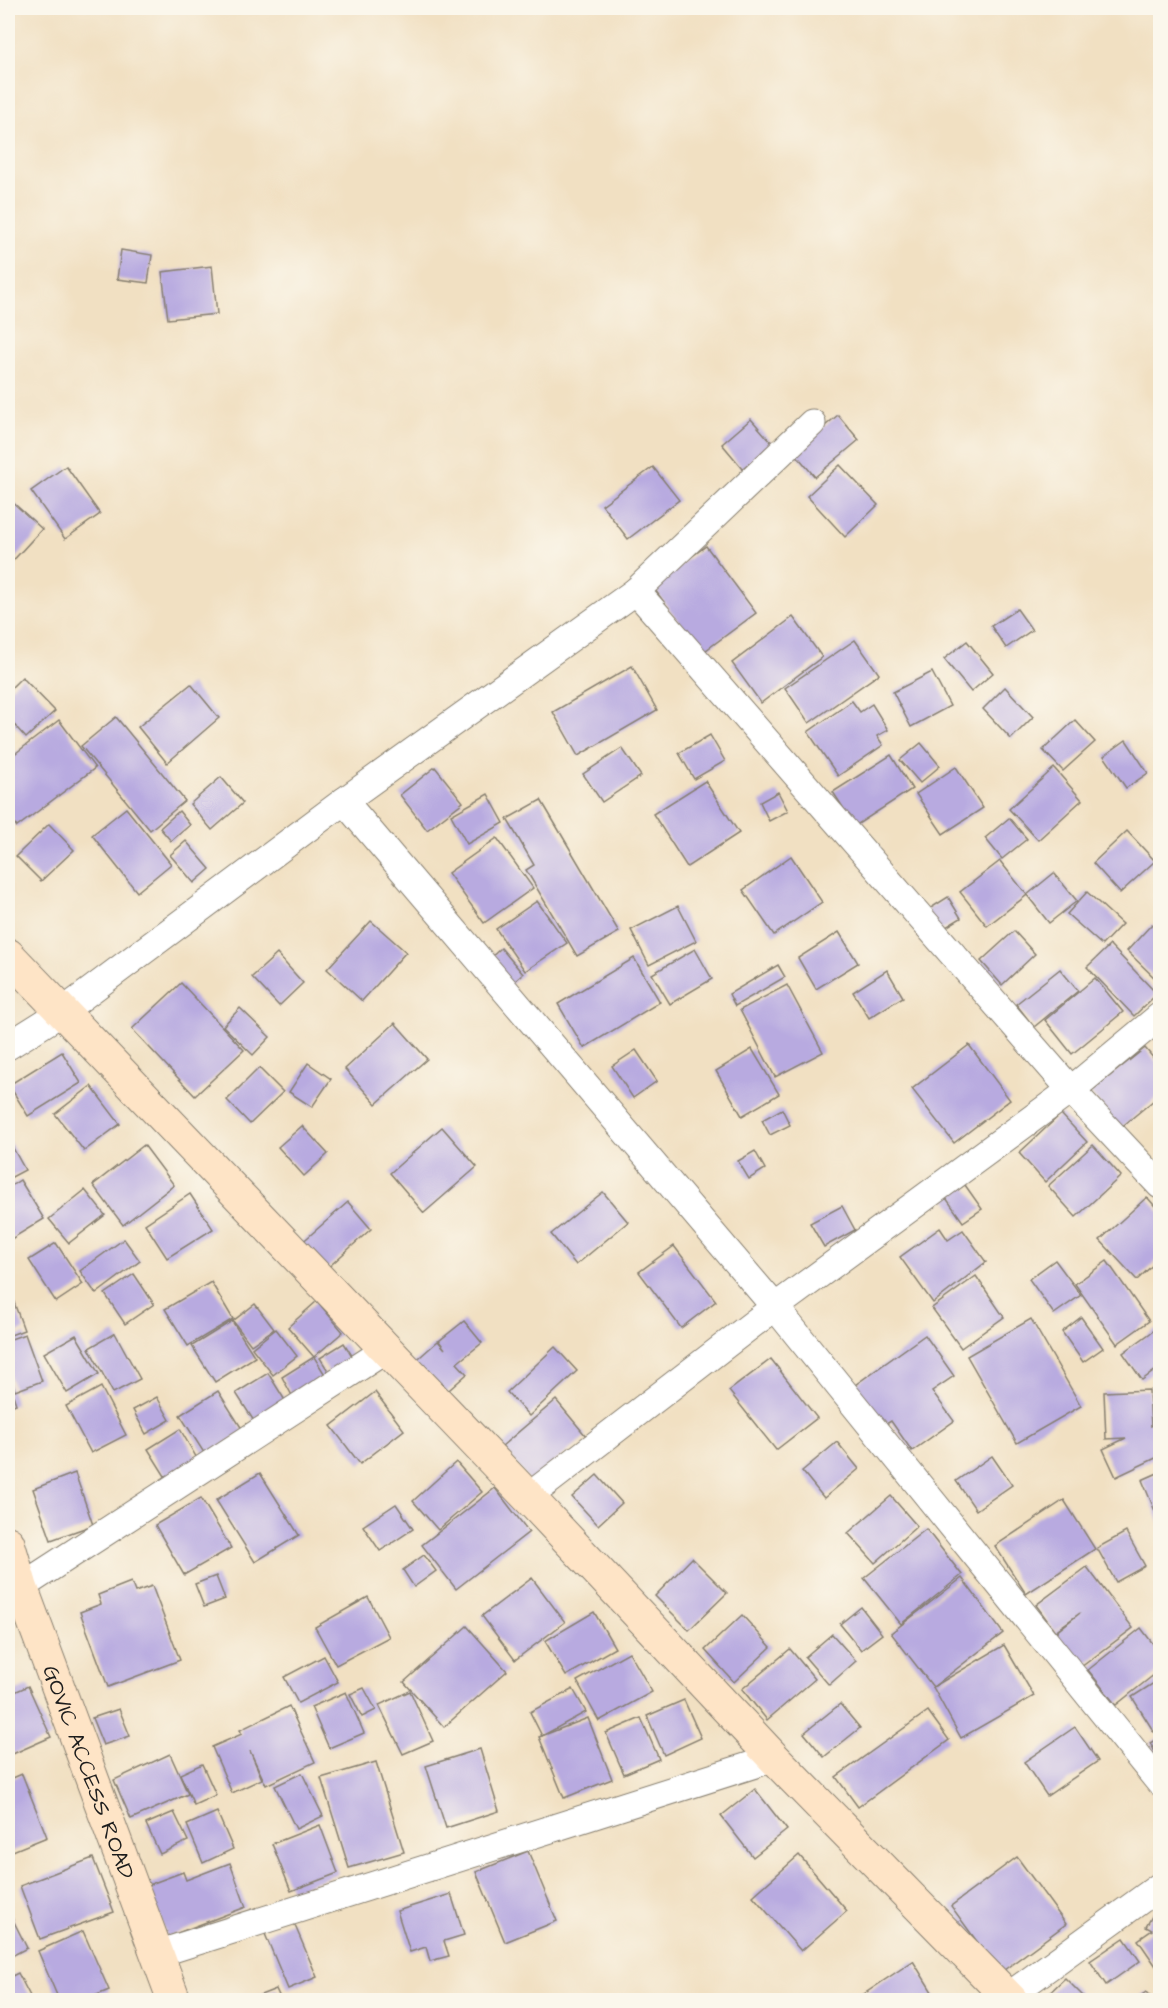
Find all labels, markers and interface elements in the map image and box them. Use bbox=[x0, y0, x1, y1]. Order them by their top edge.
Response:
street label: GOVIC ACCESS ROAD bbox=[34, 1661, 142, 1884]

